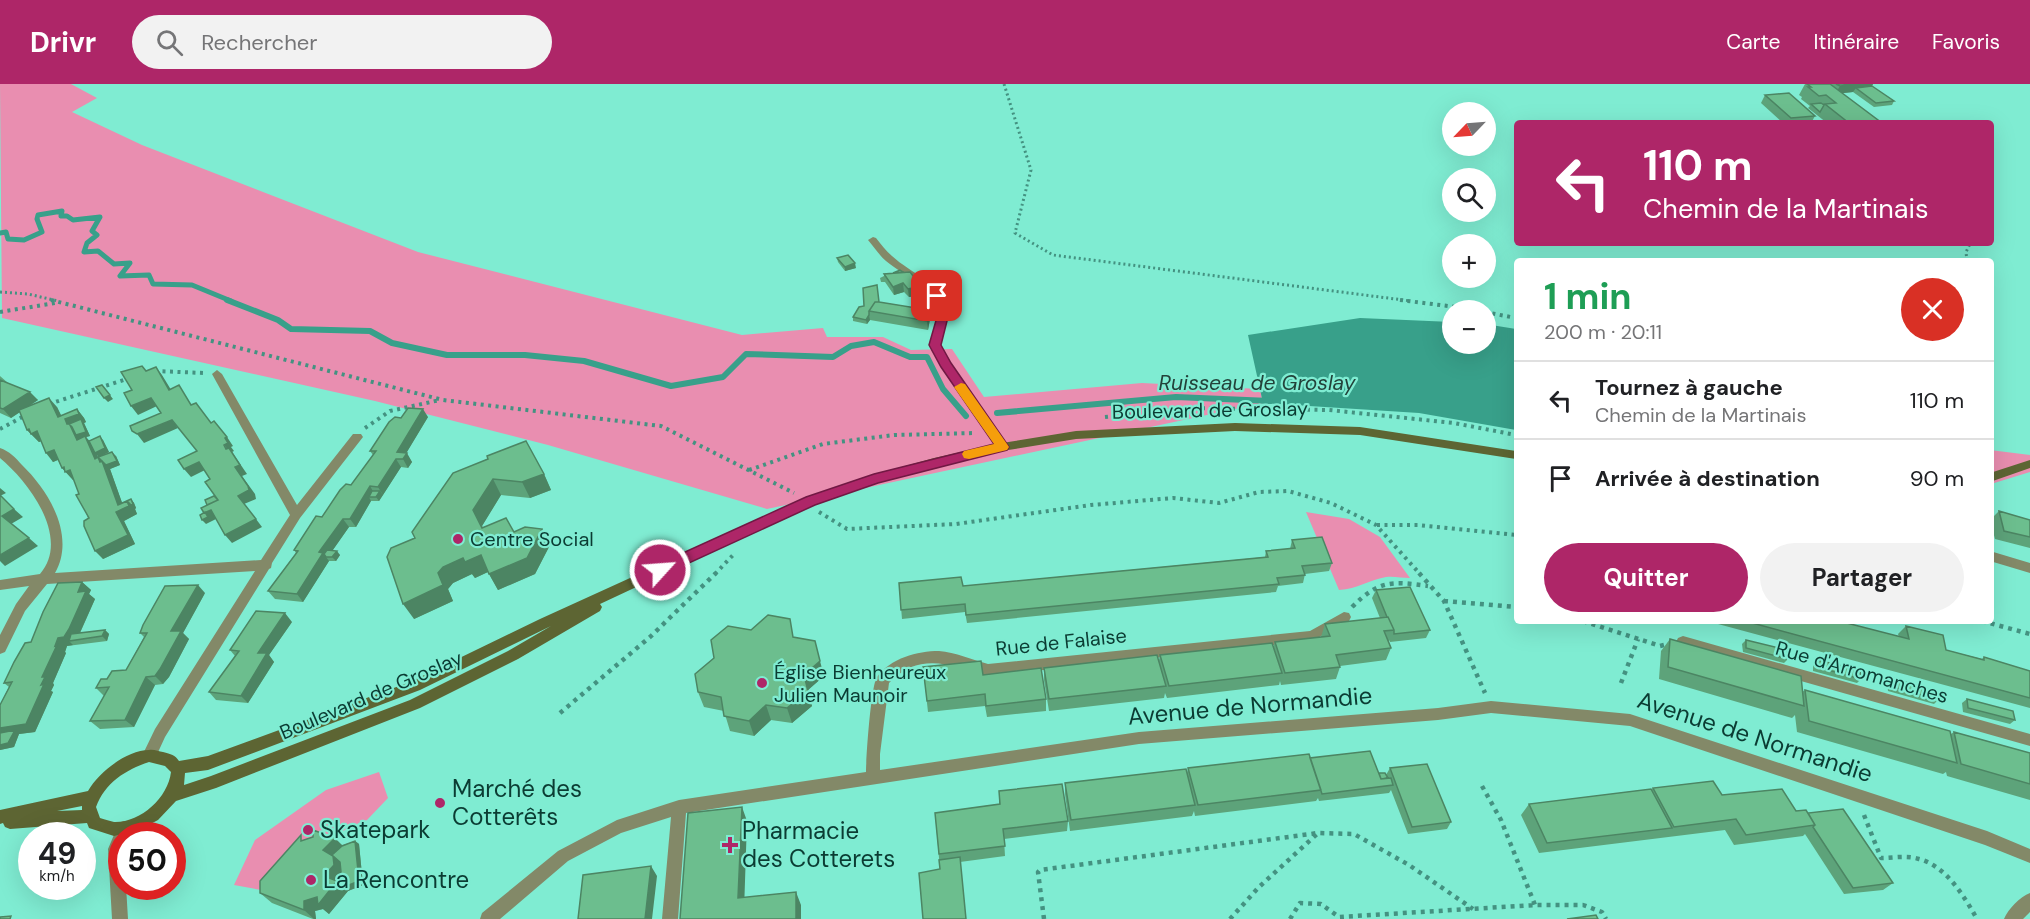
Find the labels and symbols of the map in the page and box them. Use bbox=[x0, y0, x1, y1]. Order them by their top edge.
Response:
north arrow bbox=[1442, 102, 1496, 156]
pin bbox=[911, 270, 962, 321]
water label: Ruisseau de Groslay bbox=[1159, 369, 1357, 397]
street label: Boulevard de Groslay bbox=[1112, 395, 1308, 425]
place label: Centre Social bbox=[470, 526, 594, 552]
marker: Centre Social bbox=[451, 532, 465, 546]
position arrow bbox=[628, 538, 692, 602]
street label: Rue de Falaise bbox=[994, 622, 1128, 662]
street label: Rue d'Arromanches bbox=[1773, 635, 1951, 709]
street label: Boulevard de Groslay bbox=[276, 645, 466, 745]
place label: Église Bienheureux Julien Maunoir bbox=[774, 659, 946, 708]
marker: Église Bienheureux Julien Maunoir bbox=[755, 676, 769, 690]
street label: Avenue de Normandie bbox=[1126, 679, 1374, 732]
street label: Avenue de Normandie bbox=[1634, 684, 1877, 789]
place label: Marché des Cotterêts bbox=[452, 773, 582, 832]
marker: Marché des Cotterêts bbox=[433, 796, 447, 810]
place label: Skatepark bbox=[320, 814, 430, 845]
place label: Pharmacie des Cotterets bbox=[742, 815, 895, 874]
speed limit sign: 50 bbox=[108, 822, 186, 900]
marker: Skatepark bbox=[301, 823, 315, 837]
marker: Pharmacie des Cotterets bbox=[723, 838, 737, 852]
place label: La Rencontre bbox=[323, 864, 469, 895]
marker: La Rencontre bbox=[304, 873, 318, 887]

